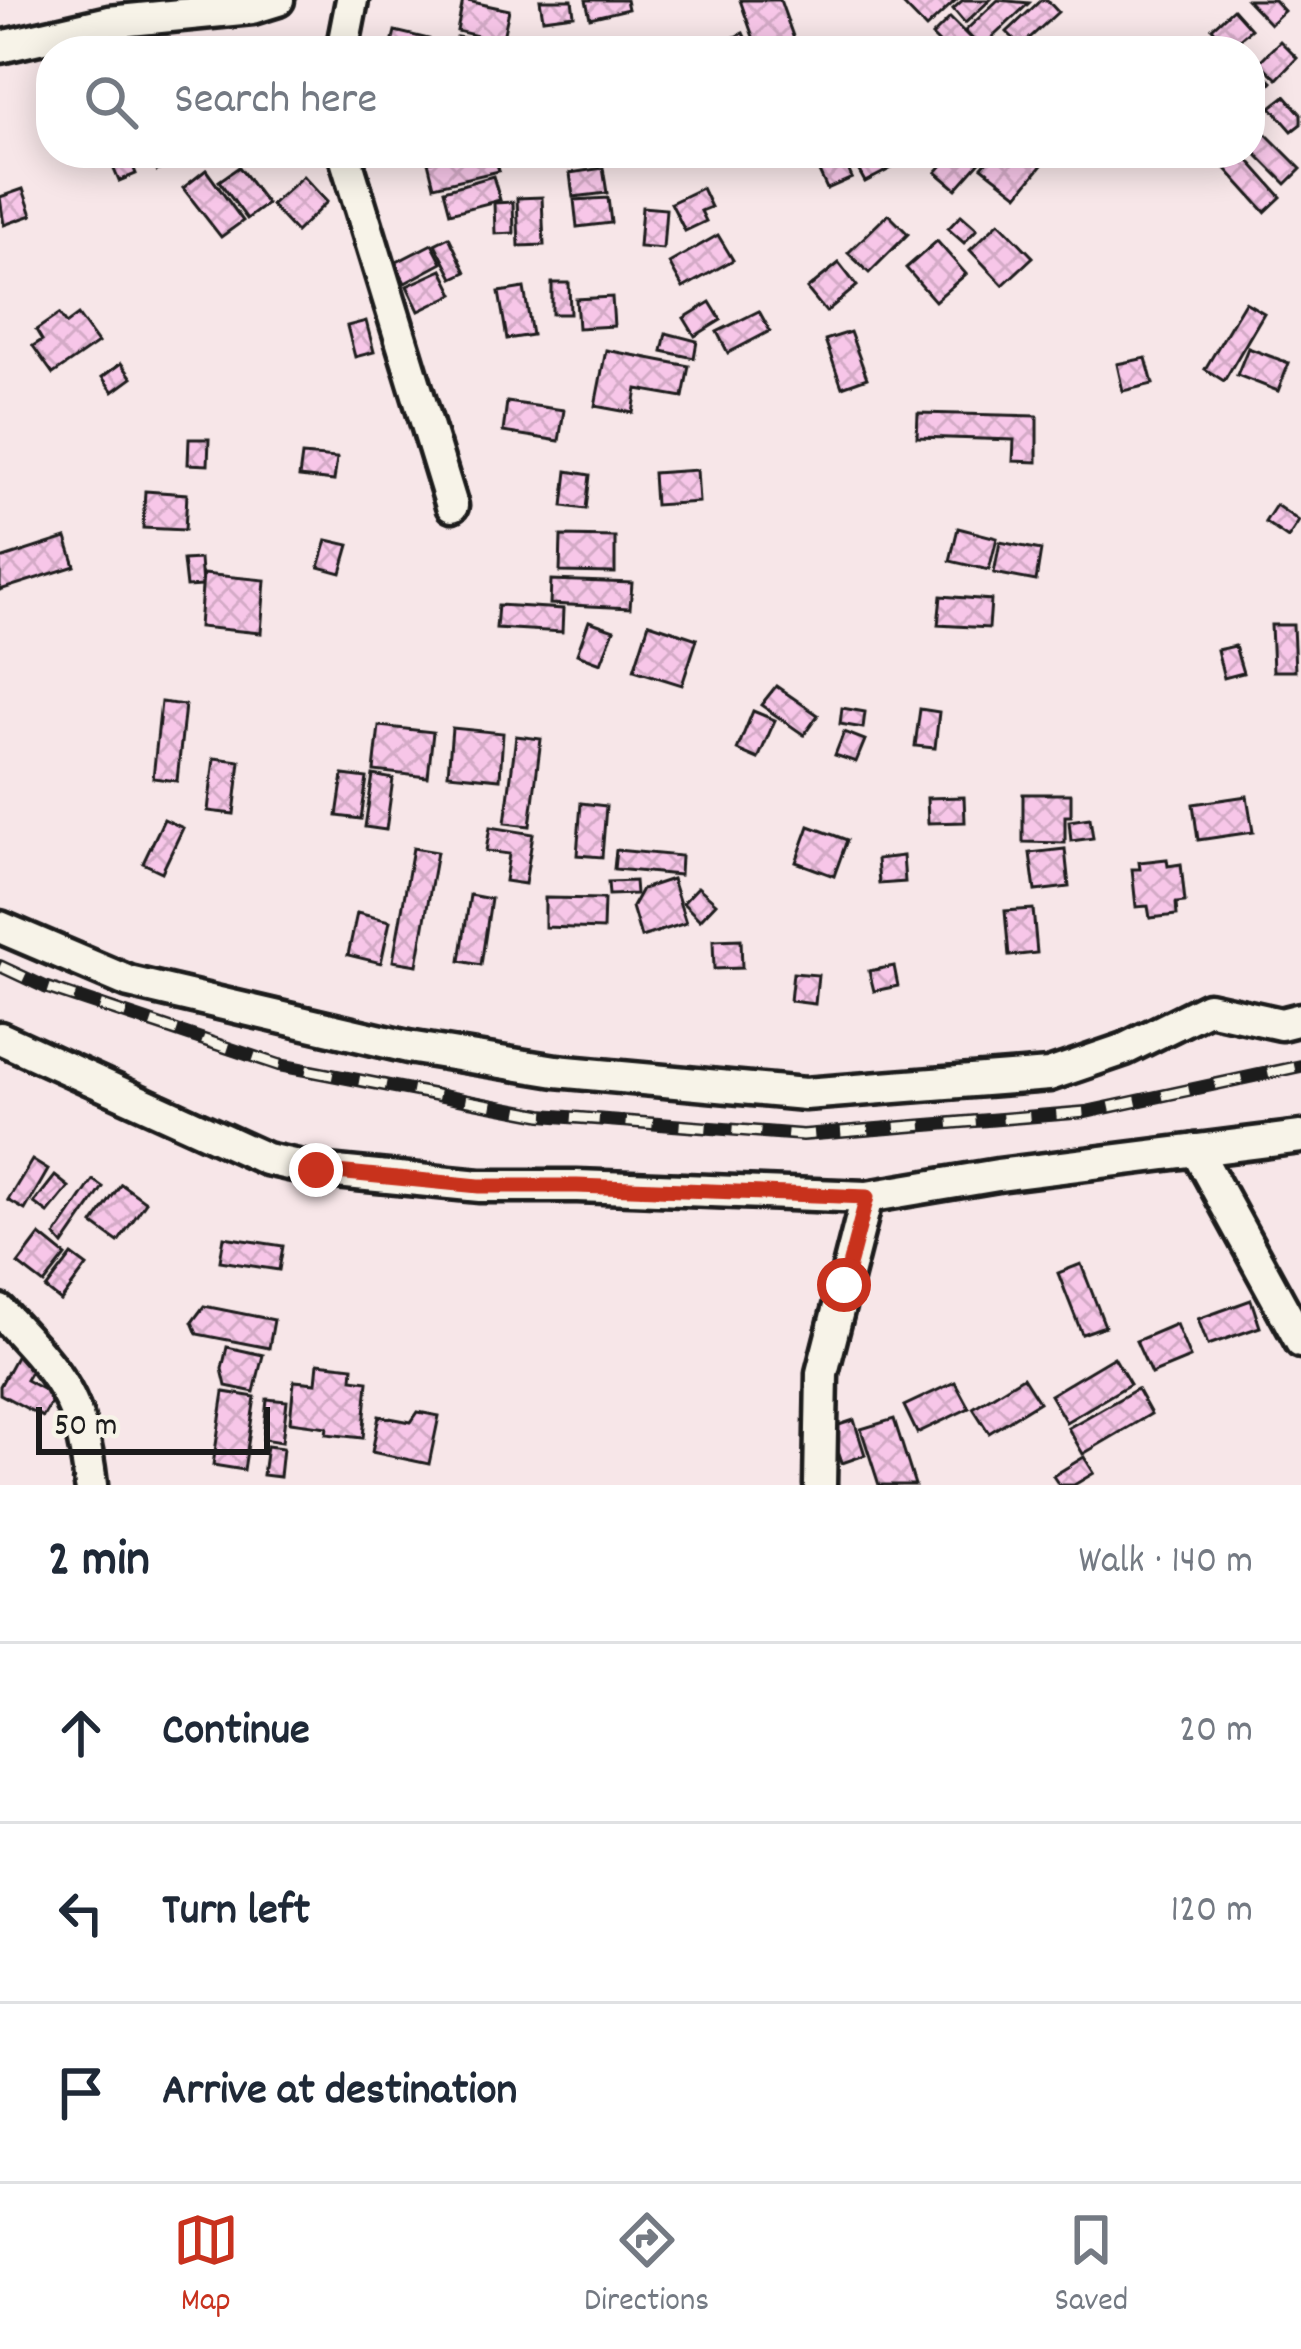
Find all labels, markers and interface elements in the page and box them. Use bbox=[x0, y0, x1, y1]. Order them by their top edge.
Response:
search box bbox=[36, 36, 1265, 168]
icon: search bbox=[78, 69, 144, 135]
text: Search here bbox=[174, 70, 377, 134]
route end bbox=[289, 1143, 343, 1197]
route start bbox=[817, 1258, 871, 1312]
scale bar bbox=[36, 1401, 270, 1454]
text: 50 m bbox=[54, 1404, 118, 1451]
text: 2 min bbox=[48, 1527, 150, 1599]
text: Walk · 140 m bbox=[1079, 1536, 1253, 1591]
icon: ahead bbox=[48, 1700, 114, 1766]
text: Continue bbox=[162, 1701, 310, 1765]
text: 20 m bbox=[1179, 1705, 1253, 1760]
icon: left bbox=[48, 1880, 114, 1946]
text: Turn left bbox=[162, 1881, 310, 1945]
text: 120 m bbox=[1170, 1885, 1253, 1940]
icon: arrive bbox=[48, 2060, 114, 2126]
text: Arrive at destination bbox=[162, 2061, 517, 2125]
tab: Map bbox=[173, 2207, 239, 2326]
tab: Directions bbox=[584, 2207, 709, 2326]
tab: Saved bbox=[1055, 2207, 1128, 2326]

